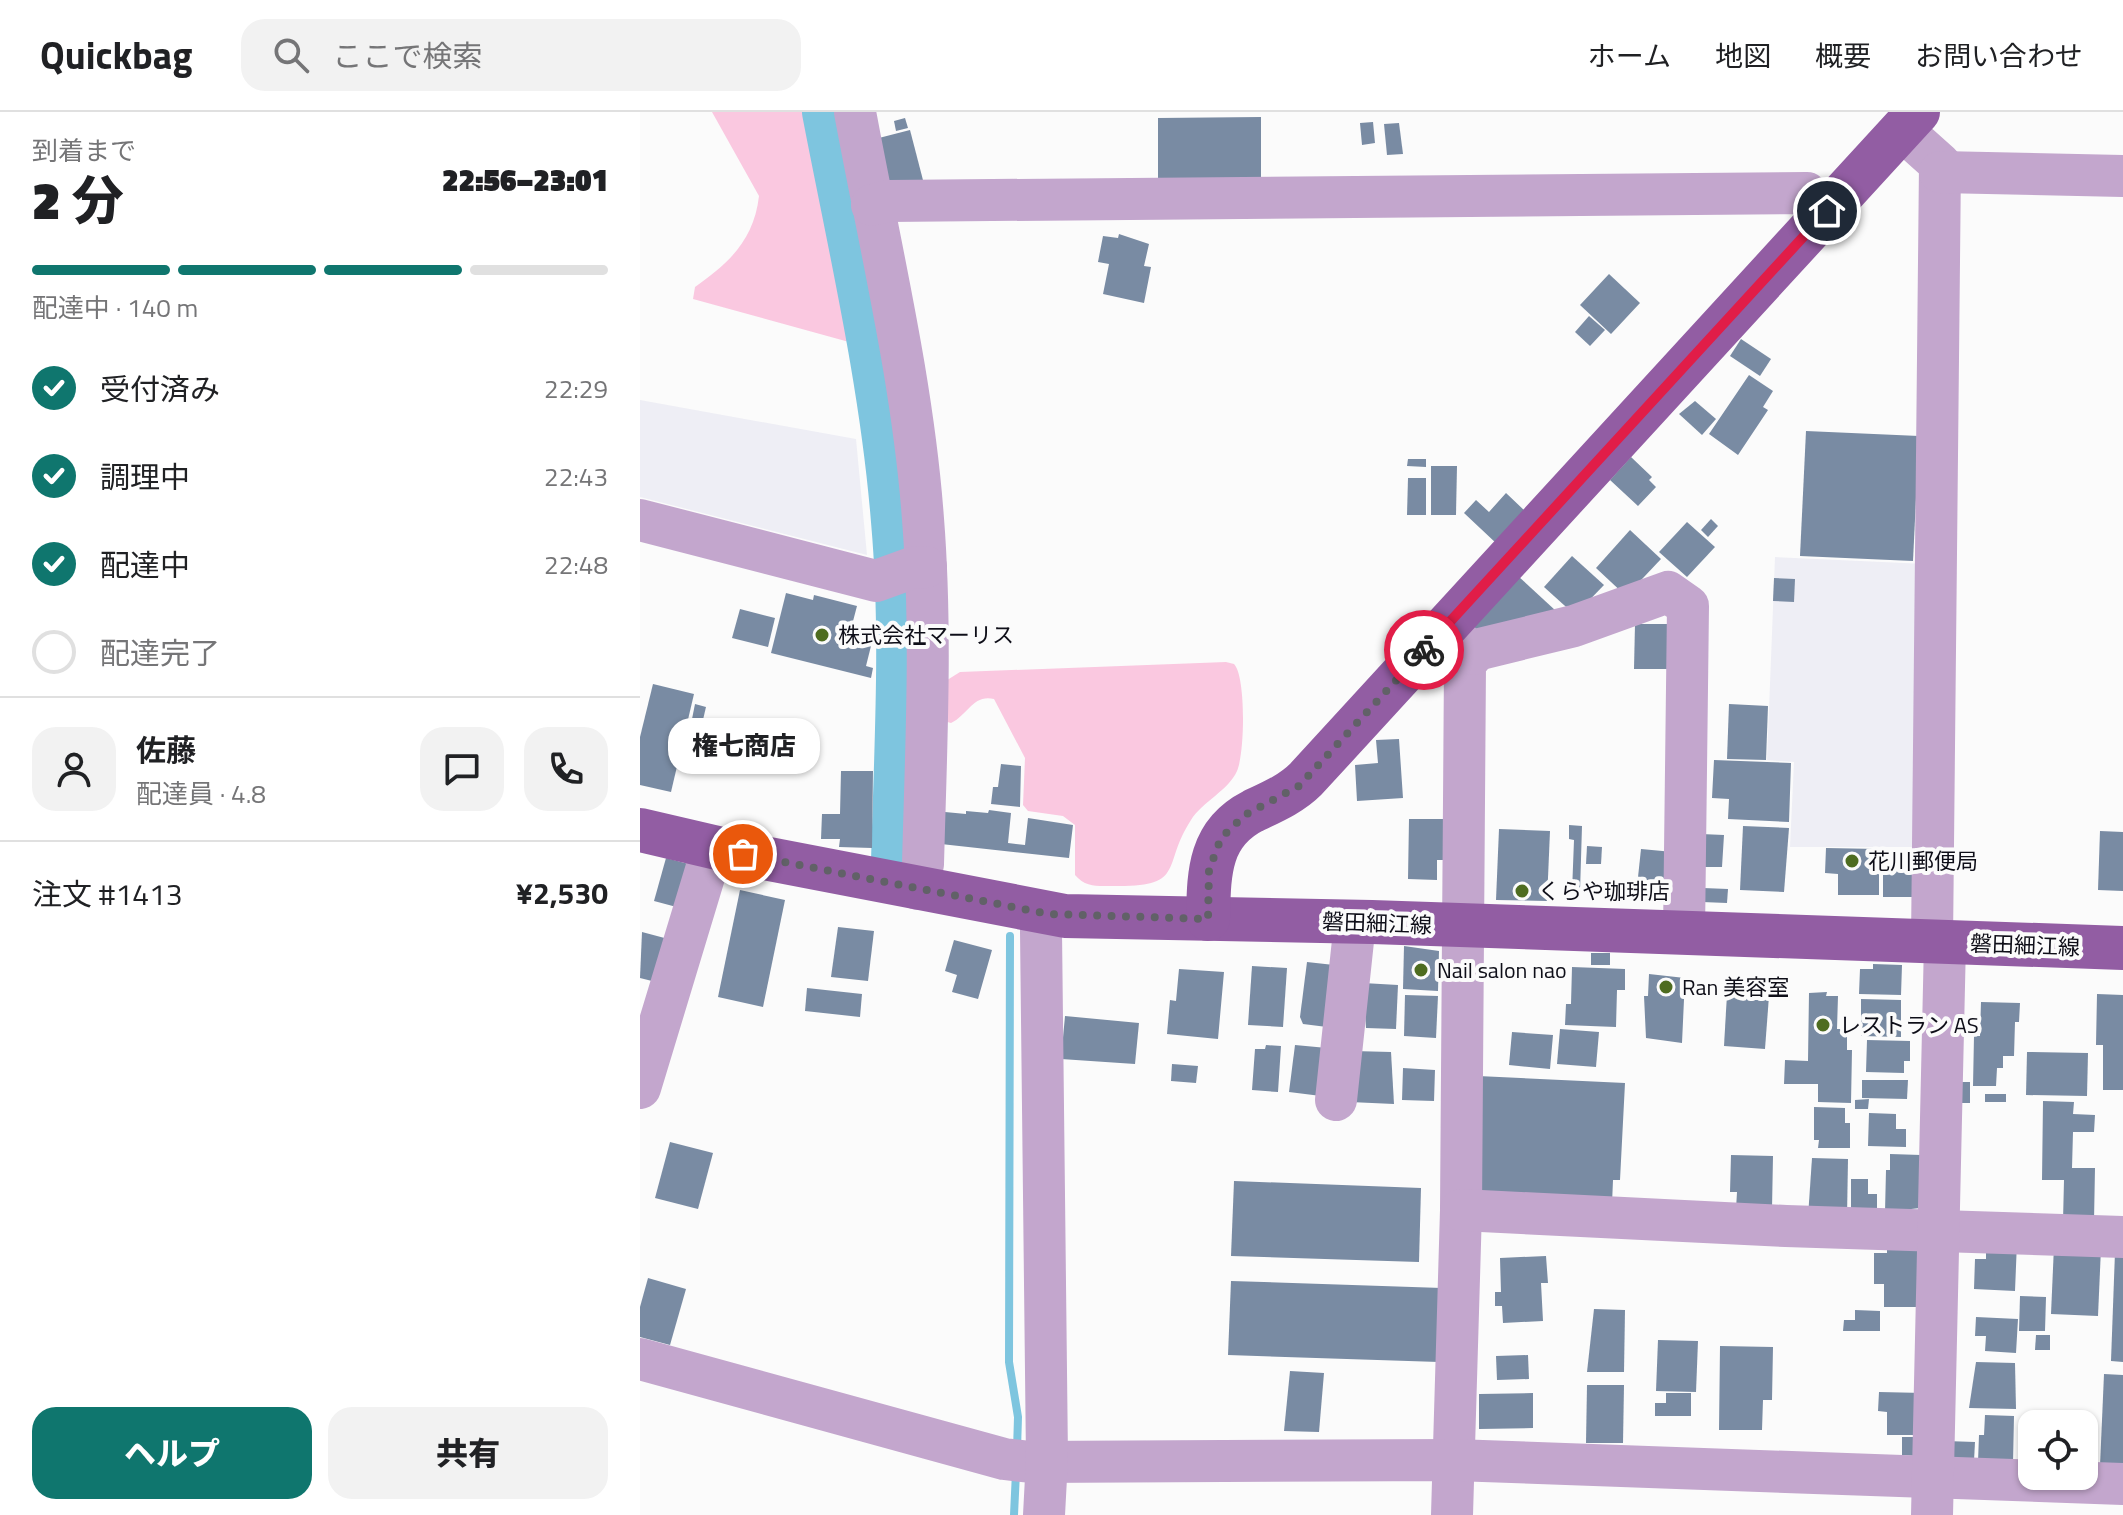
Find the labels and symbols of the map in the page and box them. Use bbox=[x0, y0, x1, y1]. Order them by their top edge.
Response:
pin bbox=[1793, 177, 1861, 245]
courier bbox=[1384, 610, 1464, 690]
place label: 株式会社マーリス bbox=[838, 618, 1014, 652]
marker: 株式会社マーリス bbox=[813, 626, 831, 644]
callout: 権七商店 bbox=[667, 718, 819, 774]
pin bbox=[709, 820, 777, 888]
place label: 花川郵便局 bbox=[1868, 844, 1978, 878]
marker: 花川郵便局 bbox=[1843, 852, 1861, 870]
place label: くらや珈琲店 bbox=[1538, 874, 1670, 908]
marker: くらや珈琲店 bbox=[1513, 882, 1531, 900]
street label: 磐田細江線 bbox=[1321, 904, 1433, 942]
street label: 磐田細江線 bbox=[1969, 926, 2081, 964]
place label: Nail salon nao bbox=[1437, 953, 1567, 987]
marker: Nail salon nao bbox=[1412, 961, 1430, 979]
place label: Ran 美容室 bbox=[1682, 970, 1789, 1004]
marker: Ran 美容室 bbox=[1657, 978, 1675, 996]
place label: レストラン AS bbox=[1839, 1008, 1979, 1042]
marker: レストラン AS bbox=[1814, 1016, 1832, 1034]

